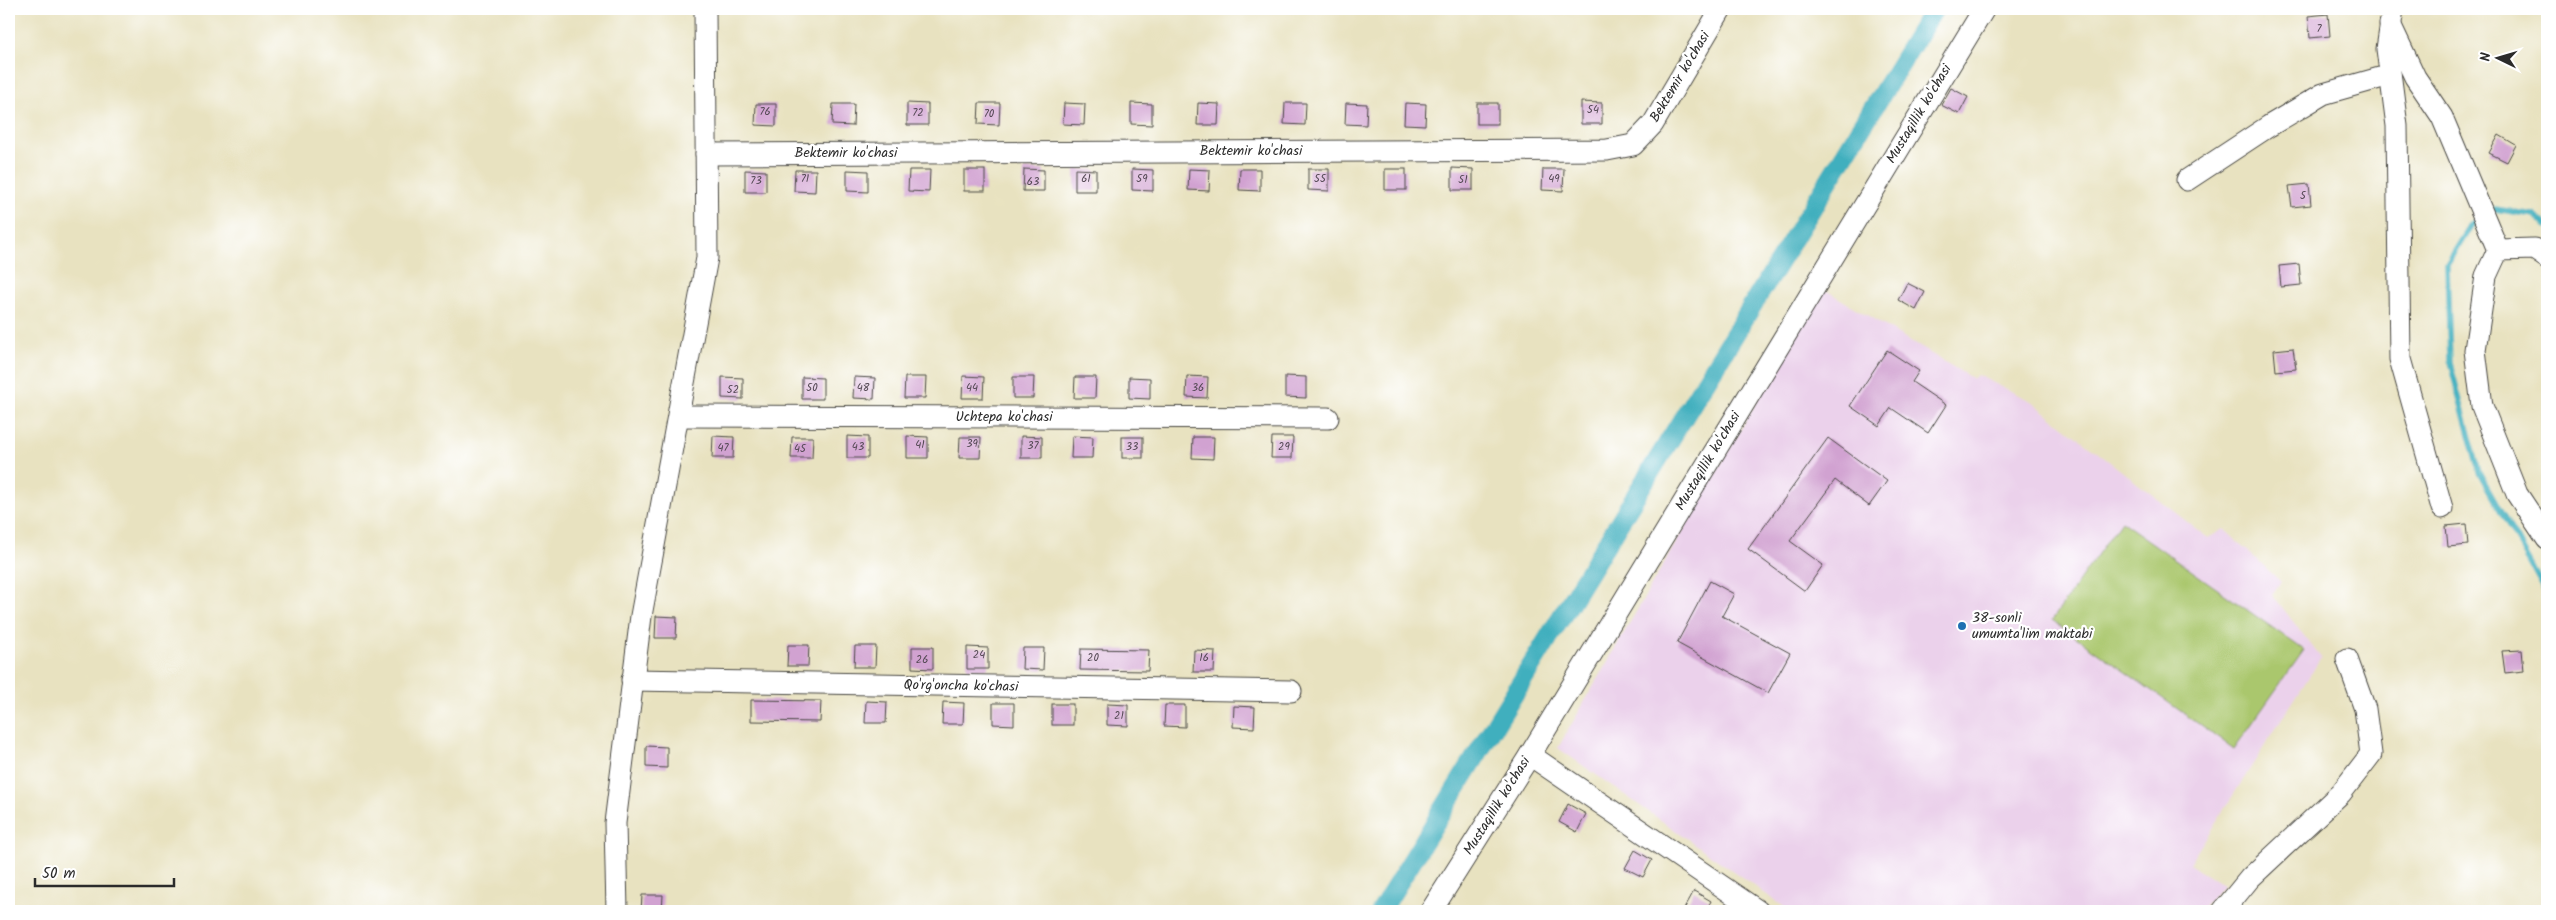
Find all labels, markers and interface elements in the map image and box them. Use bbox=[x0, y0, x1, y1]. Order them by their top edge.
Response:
house number: 7 bbox=[2316, 20, 2322, 38]
street label: Bektemir ko'chasi bbox=[1644, 27, 1716, 127]
north arrow bbox=[2474, 32, 2524, 82]
text: N bbox=[2475, 51, 2497, 62]
street label: Mustaqillik ko'chasi bbox=[1881, 60, 1958, 168]
house number: 54 bbox=[1587, 101, 1599, 119]
house number: 76 bbox=[759, 103, 771, 121]
house number: 72 bbox=[912, 104, 924, 122]
house number: 70 bbox=[984, 105, 995, 123]
street label: Bektemir ko'chasi bbox=[1200, 140, 1303, 162]
street label: Bektemir ko'chasi bbox=[795, 142, 898, 164]
house number: 71 bbox=[801, 170, 809, 188]
house number: 61 bbox=[1081, 170, 1091, 188]
house number: 59 bbox=[1136, 170, 1148, 188]
house number: 55 bbox=[1314, 170, 1327, 188]
house number: 49 bbox=[1548, 170, 1560, 188]
house number: 51 bbox=[1458, 171, 1468, 189]
house number: 73 bbox=[750, 172, 762, 190]
house number: 63 bbox=[1027, 173, 1039, 191]
house number: 5 bbox=[2300, 187, 2307, 205]
house number: 50 bbox=[806, 379, 818, 397]
house number: 48 bbox=[857, 379, 870, 397]
house number: 44 bbox=[966, 379, 978, 397]
house number: 36 bbox=[1192, 379, 1204, 397]
house number: 52 bbox=[727, 381, 739, 399]
street label: Uchtepa ko'chasi bbox=[955, 406, 1053, 428]
street label: Mustaqillik ko'chasi bbox=[1670, 407, 1747, 515]
house number: 39 bbox=[966, 435, 978, 453]
house number: 41 bbox=[915, 436, 925, 454]
house number: 37 bbox=[1027, 437, 1040, 455]
house number: 43 bbox=[852, 438, 864, 456]
house number: 33 bbox=[1126, 438, 1138, 456]
house number: 29 bbox=[1278, 438, 1291, 456]
house number: 47 bbox=[717, 439, 729, 457]
house number: 45 bbox=[794, 440, 807, 458]
place label: 38-sonli umumta'lim maktabi bbox=[1972, 607, 2093, 645]
marker: 38-sonli umumta'lim maktabi bbox=[1956, 620, 1968, 632]
house number: 24 bbox=[973, 646, 985, 664]
house number: 20 bbox=[1087, 649, 1099, 667]
house number: 16 bbox=[1199, 649, 1209, 667]
house number: 26 bbox=[916, 651, 928, 669]
street label: Qo'rg'oncha ko'chasi bbox=[903, 674, 1019, 698]
house number: 21 bbox=[1114, 707, 1124, 725]
street label: Mustaqillik ko'chasi bbox=[1458, 752, 1537, 860]
scale bar bbox=[35, 855, 174, 887]
text: 50 m bbox=[42, 862, 76, 886]

